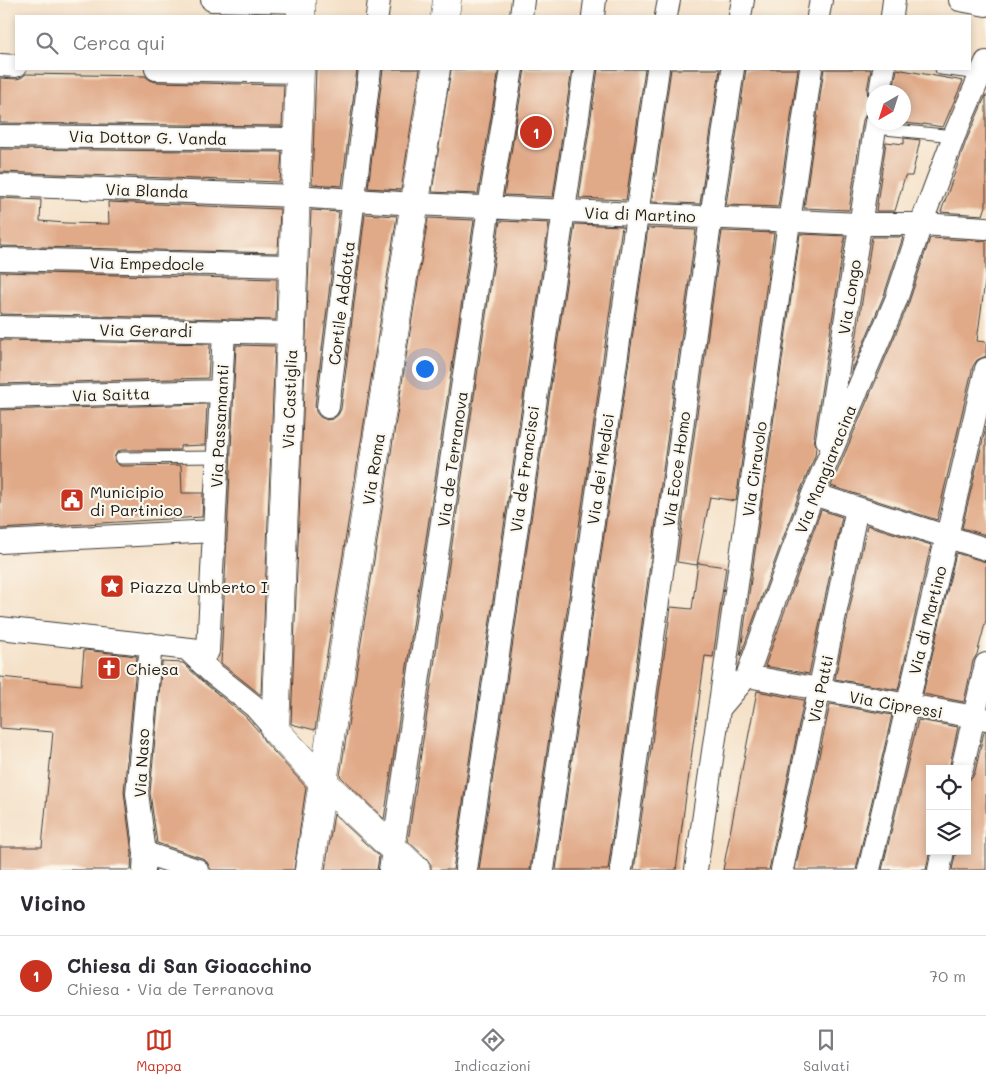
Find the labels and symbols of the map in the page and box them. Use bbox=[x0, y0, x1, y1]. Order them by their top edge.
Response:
north arrow bbox=[866, 85, 911, 130]
pin: 1 bbox=[520, 113, 552, 151]
street label: Via Dottor G. Vanda bbox=[69, 125, 227, 149]
street label: Via Blanda bbox=[105, 178, 189, 202]
street label: Via di Martino bbox=[584, 202, 696, 226]
street label: Cortile Addotta bbox=[323, 240, 359, 366]
street label: Via Empedocle bbox=[89, 251, 205, 275]
street label: Via Longo bbox=[833, 258, 865, 336]
street label: Via Gerardi bbox=[99, 319, 193, 341]
street label: Via Castiglia bbox=[277, 349, 301, 449]
your location bbox=[412, 356, 438, 382]
street label: Via Passannanti bbox=[205, 364, 233, 488]
street label: Via Saitta bbox=[72, 382, 150, 406]
street label: Via de Terranova bbox=[432, 390, 472, 528]
street label: Via Mangiaracina bbox=[790, 401, 860, 537]
street label: Via de Francisci bbox=[505, 404, 543, 534]
street label: Via Ecce Homo bbox=[658, 410, 694, 528]
street label: Via dei Medici bbox=[582, 412, 618, 526]
street label: Via Ciravolo bbox=[737, 420, 771, 518]
street label: Via Roma bbox=[357, 431, 389, 507]
place label: Municipio di Partinico bbox=[90, 481, 183, 520]
public building icon: Municipio di Partinico bbox=[59, 487, 85, 513]
street label: Via di Martino bbox=[903, 563, 951, 677]
place icon: Piazza Umberto I bbox=[99, 573, 125, 599]
place label: Piazza Umberto I bbox=[130, 576, 268, 597]
street label: Via Patti bbox=[803, 653, 837, 725]
church icon: Chiesa bbox=[96, 655, 122, 681]
place label: Chiesa bbox=[126, 658, 179, 679]
street label: Via Cipressi bbox=[847, 685, 945, 723]
street label: Via Naso bbox=[129, 728, 153, 798]

